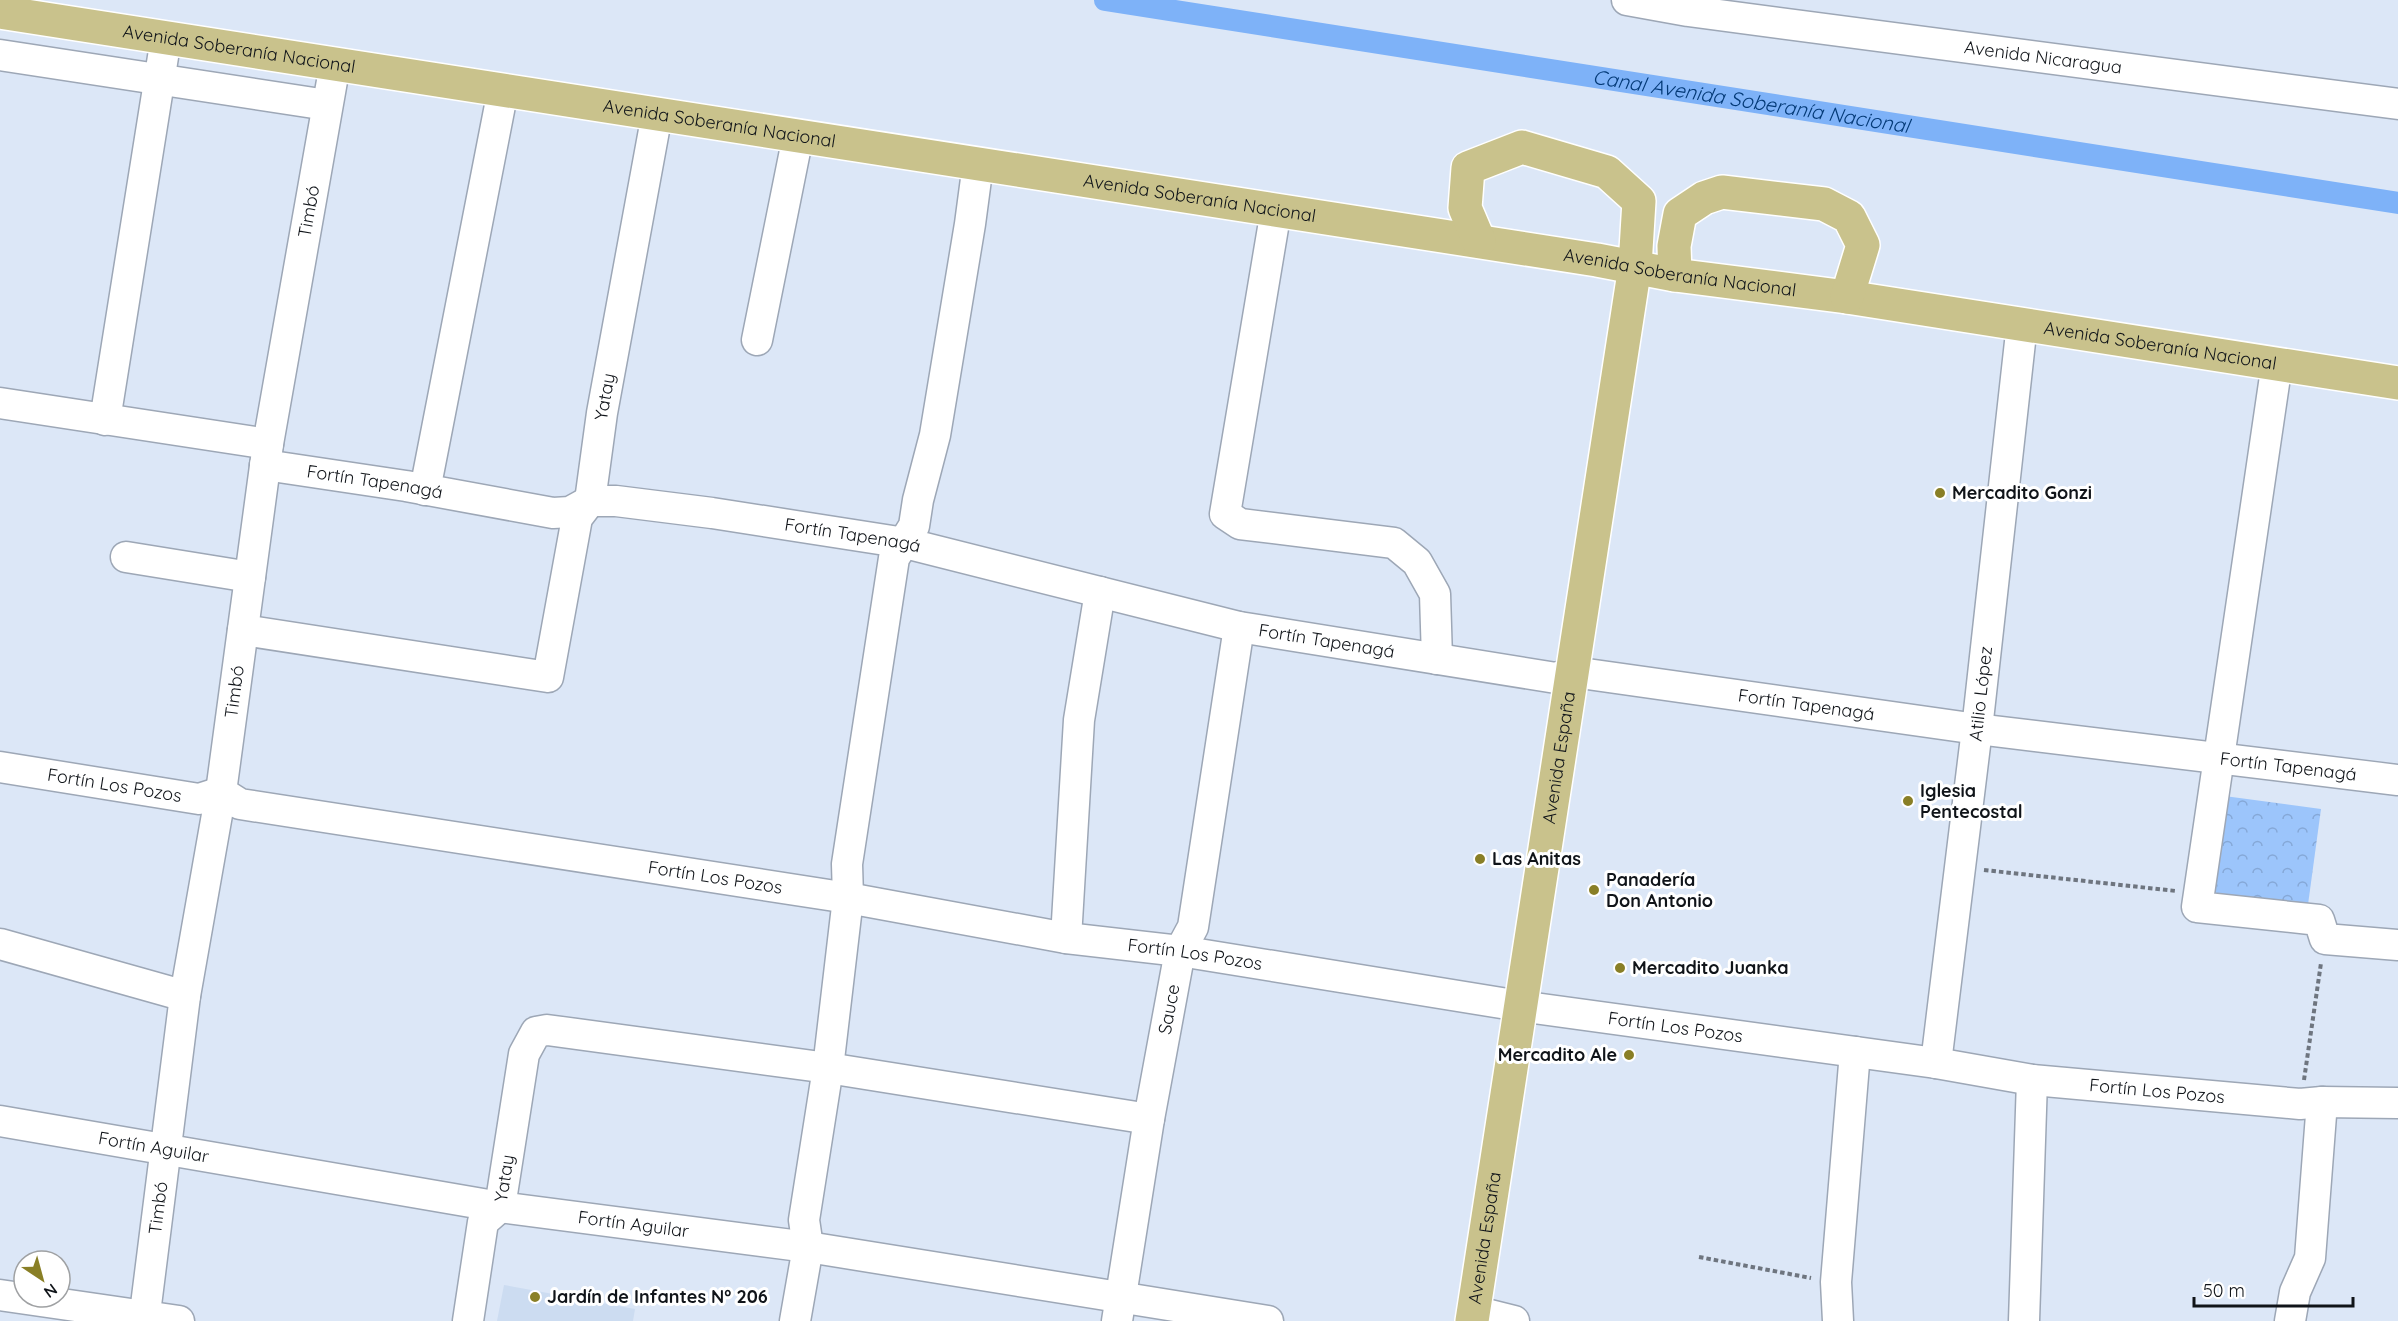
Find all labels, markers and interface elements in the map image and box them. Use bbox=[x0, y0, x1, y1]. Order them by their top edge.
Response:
street label: Avenida Soberanía Nacional bbox=[121, 19, 357, 78]
street label: Avenida Nicaragua bbox=[1963, 35, 2123, 79]
water label: Canal Avenida Soberanía Nacional bbox=[1591, 64, 1914, 138]
street label: Avenida Soberanía Nacional bbox=[601, 94, 837, 153]
street label: Avenida Soberanía Nacional bbox=[1082, 168, 1318, 227]
street label: Timbó bbox=[293, 183, 324, 239]
street label: Avenida Soberanía Nacional bbox=[1562, 243, 1798, 301]
street label: Avenida Soberanía Nacional bbox=[2042, 316, 2278, 375]
street label: Yatay bbox=[589, 371, 620, 422]
street label: Fortín Tapenagá bbox=[305, 459, 445, 504]
place label: Mercadito Gonzi bbox=[1952, 481, 2092, 504]
marker: Mercadito Gonzi bbox=[1933, 486, 1947, 500]
street label: Fortín Tapenagá bbox=[783, 512, 923, 558]
street label: Fortín Tapenagá bbox=[1257, 618, 1396, 663]
street label: Atilio López bbox=[1964, 645, 1997, 743]
street label: Timbó bbox=[219, 664, 249, 719]
street label: Fortín Tapenagá bbox=[1737, 683, 1876, 725]
street label: Avenida España bbox=[1537, 690, 1580, 825]
street label: Fortín Tapenagá bbox=[2219, 747, 2358, 786]
street label: Fortín Los Pozos bbox=[46, 763, 184, 807]
place label: Iglesia Pentecostal bbox=[1920, 779, 2023, 823]
marker: Iglesia Pentecostal bbox=[1901, 794, 1915, 808]
place label: Las Anitas bbox=[1492, 847, 1581, 870]
marker: Las Anitas bbox=[1473, 852, 1487, 866]
street label: Fortín Los Pozos bbox=[646, 855, 784, 899]
place label: Panadería Don Antonio bbox=[1606, 868, 1713, 912]
marker: Panadería Don Antonio bbox=[1587, 883, 1601, 897]
street label: Fortín Los Pozos bbox=[1126, 933, 1264, 975]
place label: Mercadito Juanka bbox=[1632, 956, 1789, 979]
marker: Mercadito Juanka bbox=[1613, 961, 1627, 975]
street label: Sauce bbox=[1153, 982, 1185, 1036]
street label: Fortín Los Pozos bbox=[1607, 1006, 1744, 1047]
place label: Mercadito Ale bbox=[1498, 1043, 1617, 1066]
marker: Mercadito Ale bbox=[1622, 1048, 1636, 1062]
street label: Fortín Los Pozos bbox=[2088, 1073, 2226, 1108]
street label: Fortín Aguilar bbox=[97, 1126, 211, 1168]
street label: Yatay bbox=[489, 1153, 519, 1203]
street label: Avenida España bbox=[1463, 1170, 1506, 1306]
street label: Timbó bbox=[143, 1180, 172, 1236]
street label: Fortín Aguilar bbox=[577, 1205, 691, 1242]
north arrow bbox=[12, 1249, 72, 1309]
scale bar bbox=[2194, 1270, 2353, 1308]
text: 50 m bbox=[2203, 1279, 2245, 1302]
text: N bbox=[40, 1280, 61, 1303]
place label: Jardín de Infantes N° 206 bbox=[547, 1285, 768, 1308]
marker: Jardín de Infantes N° 206 bbox=[528, 1290, 542, 1304]

